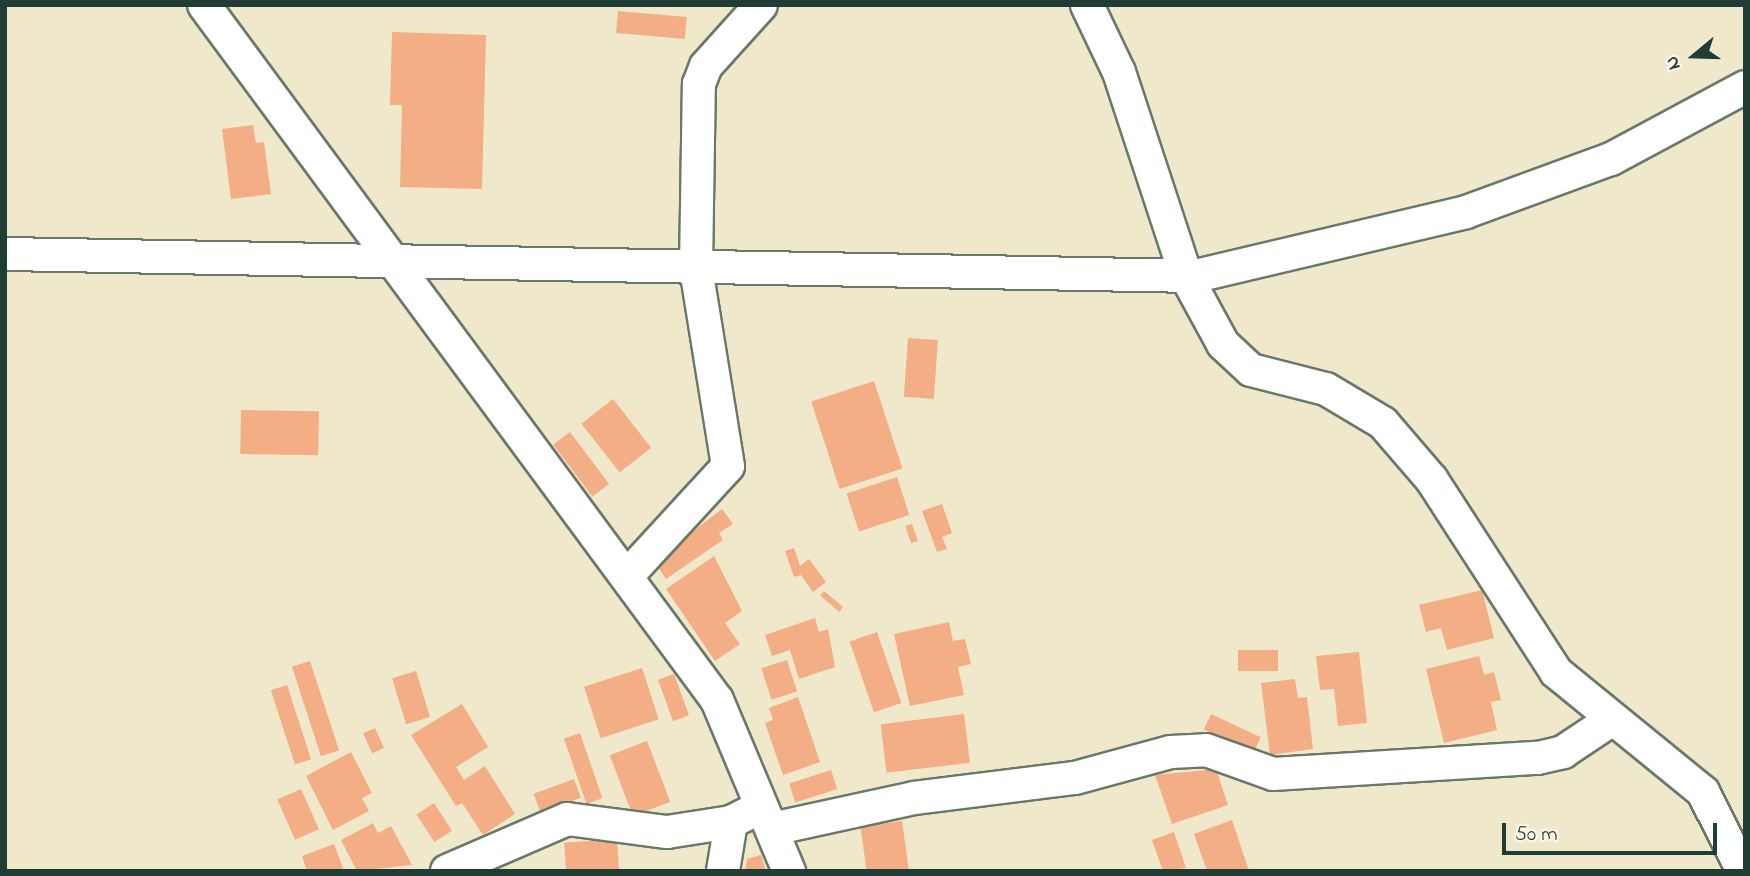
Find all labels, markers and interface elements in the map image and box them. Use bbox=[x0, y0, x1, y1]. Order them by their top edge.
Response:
north arrow bbox=[1659, 21, 1729, 91]
text: N bbox=[1659, 53, 1689, 73]
scale bar bbox=[1505, 810, 1720, 854]
text: 50 m bbox=[1515, 820, 1558, 850]

